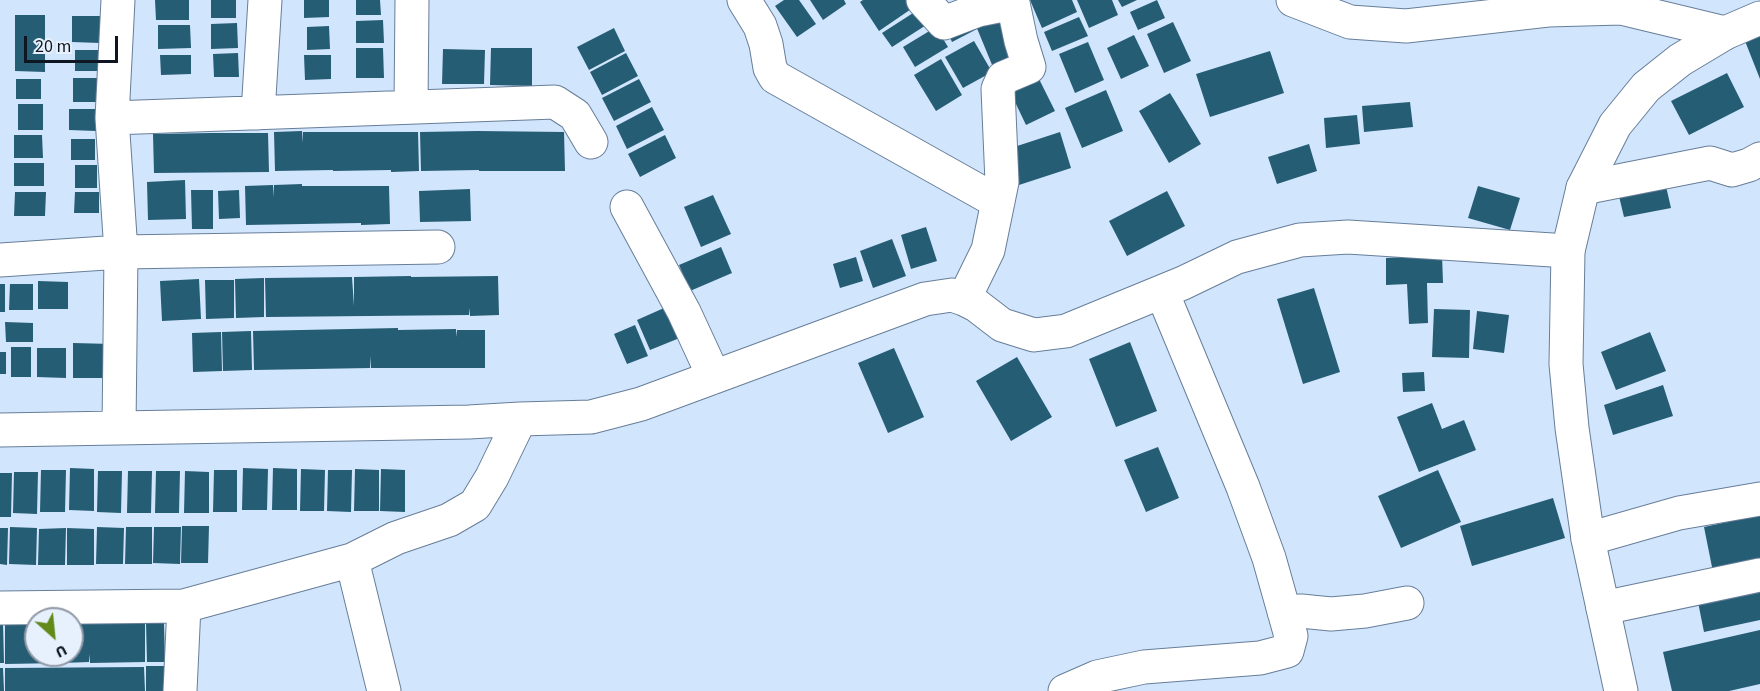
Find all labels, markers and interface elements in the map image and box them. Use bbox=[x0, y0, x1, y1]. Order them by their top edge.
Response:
scale bar bbox=[27, 24, 122, 62]
text: 20 m bbox=[35, 34, 71, 59]
north arrow bbox=[24, 607, 84, 667]
text: U bbox=[52, 639, 71, 663]

